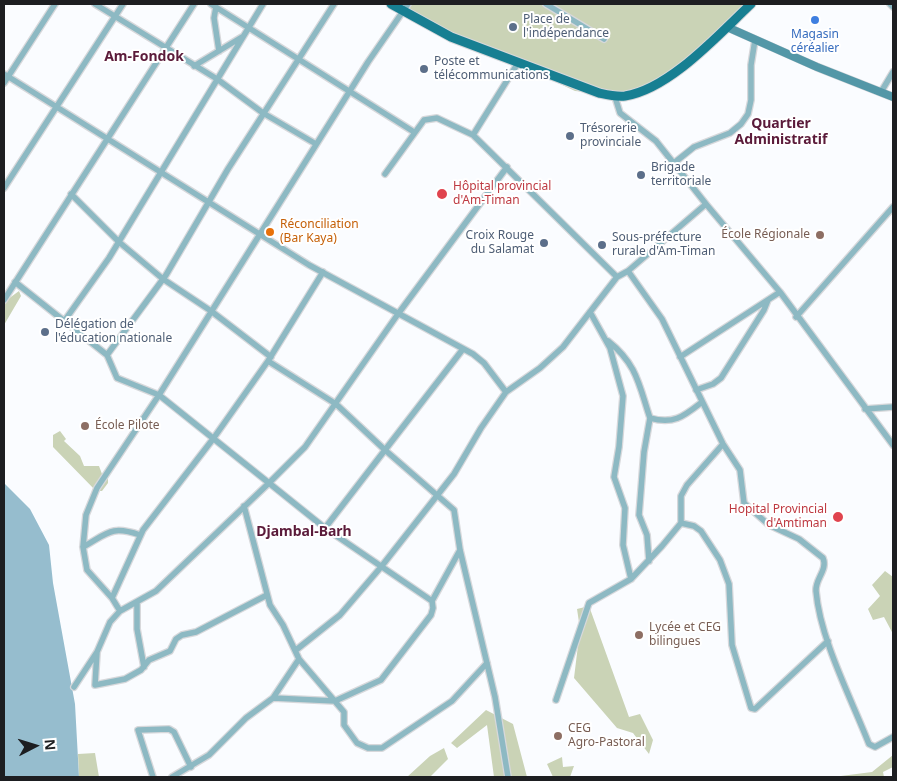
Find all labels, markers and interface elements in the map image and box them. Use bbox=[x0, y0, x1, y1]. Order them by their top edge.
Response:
place label: Place de l'indépendance bbox=[523, 13, 609, 41]
marker: Magasin céréalier bbox=[809, 14, 821, 26]
marker: Place de l'indépendance bbox=[507, 21, 519, 33]
place label: Magasin céréalier bbox=[791, 28, 839, 56]
district label: Am-Fondok bbox=[104, 49, 184, 65]
place label: Poste et télécommunications bbox=[434, 55, 549, 83]
marker: Poste et télécommunications bbox=[418, 63, 430, 75]
district label: Quartier Administratif bbox=[735, 116, 827, 148]
place label: Trésorerie provinciale bbox=[580, 122, 641, 150]
marker: Trésorerie provinciale bbox=[564, 130, 576, 142]
place label: Brigade territoriale bbox=[651, 161, 711, 189]
marker: Brigade territoriale bbox=[635, 169, 647, 181]
place label: Hôpital provincial d'Am-Timan bbox=[453, 180, 551, 208]
marker: Hôpital provincial d'Am-Timan bbox=[435, 187, 449, 201]
place label: Réconciliation (Bar Kaya) bbox=[280, 218, 359, 246]
marker: Réconciliation (Bar Kaya) bbox=[264, 226, 276, 238]
place label: École Régionale bbox=[721, 228, 810, 242]
place label: Croix Rouge du Salamat bbox=[466, 229, 534, 257]
marker: École Régionale bbox=[814, 229, 826, 241]
place label: Sous-préfecture rurale d'Am-Timan bbox=[612, 231, 715, 259]
marker: Croix Rouge du Salamat bbox=[538, 237, 550, 249]
marker: Sous-préfecture rurale d'Am-Timan bbox=[596, 239, 608, 251]
place label: Délégation de l'éducation nationale bbox=[55, 318, 172, 346]
marker: Délégation de l'éducation nationale bbox=[39, 326, 51, 338]
place label: École Pilote bbox=[95, 419, 159, 433]
marker: École Pilote bbox=[79, 420, 91, 432]
place label: Hopital Provincial d'Amtiman bbox=[729, 503, 827, 531]
marker: Hopital Provincial d'Amtiman bbox=[831, 510, 845, 524]
district label: Djambal-Barh bbox=[256, 524, 352, 540]
place label: Lycée et CEG bilingues bbox=[649, 621, 721, 649]
marker: Lycée et CEG bilingues bbox=[633, 629, 645, 641]
north arrow bbox=[10, 721, 60, 771]
place label: CEG Agro-Pastoral bbox=[568, 722, 645, 750]
marker: CEG Agro-Pastoral bbox=[552, 730, 564, 742]
text: N bbox=[40, 738, 60, 751]

